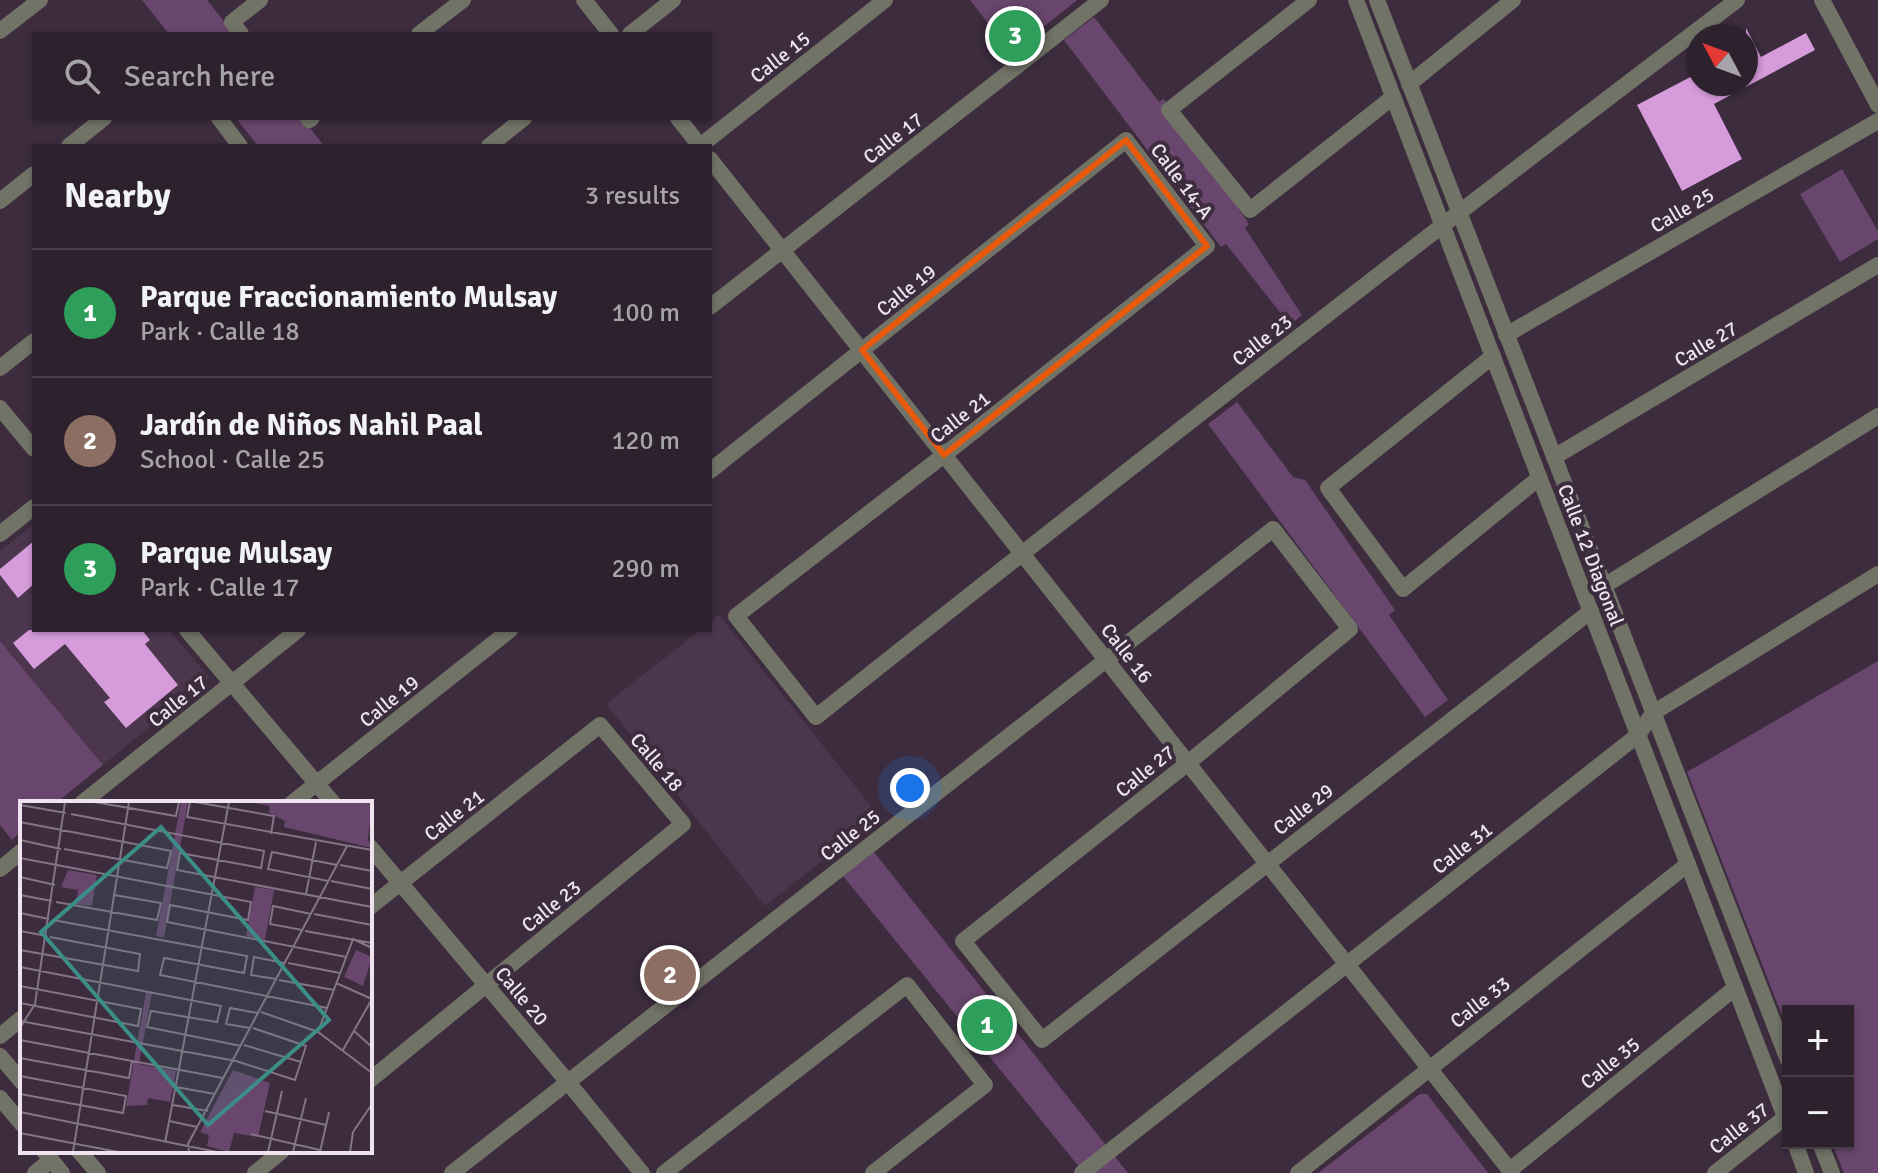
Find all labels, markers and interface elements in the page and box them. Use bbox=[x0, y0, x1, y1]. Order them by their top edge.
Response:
pin: 3 bbox=[989, 6, 1041, 66]
north arrow bbox=[1686, 24, 1758, 96]
street label: Calle 15 bbox=[745, 26, 815, 89]
search box bbox=[32, 32, 712, 120]
icon: search bbox=[60, 54, 104, 98]
text: Search here bbox=[124, 58, 275, 95]
street label: Calle 17 bbox=[858, 107, 928, 170]
street label: Calle 14-A bbox=[1145, 138, 1218, 224]
text: Nearby bbox=[64, 175, 171, 217]
text: 3 results bbox=[585, 180, 680, 212]
street label: Calle 25 bbox=[1646, 182, 1719, 239]
street label: Calle 19 bbox=[871, 259, 941, 322]
text: Parque Fraccionamiento Mulsay bbox=[140, 279, 557, 316]
text: 1 bbox=[83, 297, 97, 329]
text: 100 m bbox=[611, 297, 680, 329]
street label: Calle 23 bbox=[1227, 309, 1297, 372]
text: Park · Calle 18 bbox=[140, 316, 300, 348]
street label: Calle 27 bbox=[1670, 316, 1742, 373]
street label: Calle 21 bbox=[925, 386, 995, 449]
text: Jardín de Niños Nahil Paal bbox=[140, 407, 483, 444]
text: 2 bbox=[83, 425, 97, 457]
text: 120 m bbox=[611, 425, 680, 457]
text: School · Calle 25 bbox=[140, 444, 325, 476]
street label: Calle 12 Diagonal bbox=[1552, 481, 1629, 630]
text: Parque Mulsay bbox=[140, 535, 332, 572]
text: 3 bbox=[83, 553, 97, 585]
text: 290 m bbox=[611, 553, 680, 585]
text: Park · Calle 17 bbox=[140, 572, 300, 604]
street label: Calle 16 bbox=[1095, 618, 1158, 688]
street label: Calle 17 bbox=[143, 670, 213, 733]
street label: Calle 19 bbox=[354, 670, 424, 733]
street label: Calle 18 bbox=[625, 728, 689, 797]
street label: Calle 27 bbox=[1110, 740, 1180, 803]
your location bbox=[890, 768, 930, 808]
street label: Calle 29 bbox=[1268, 778, 1338, 841]
street label: Calle 21 bbox=[419, 784, 489, 847]
inset map bbox=[20, 801, 372, 1153]
street label: Calle 25 bbox=[815, 804, 885, 867]
street label: Calle 31 bbox=[1427, 817, 1497, 880]
street label: Calle 23 bbox=[516, 875, 586, 938]
pin: 2 bbox=[644, 945, 696, 1005]
street label: Calle 20 bbox=[490, 962, 554, 1031]
street label: Calle 33 bbox=[1445, 971, 1515, 1034]
pin: 1 bbox=[961, 995, 1013, 1055]
map controls bbox=[1782, 1005, 1854, 1149]
button: + bbox=[1782, 1005, 1854, 1077]
street label: Calle 35 bbox=[1575, 1032, 1645, 1095]
button: − bbox=[1782, 1077, 1854, 1149]
street label: Calle 37 bbox=[1704, 1097, 1774, 1160]

